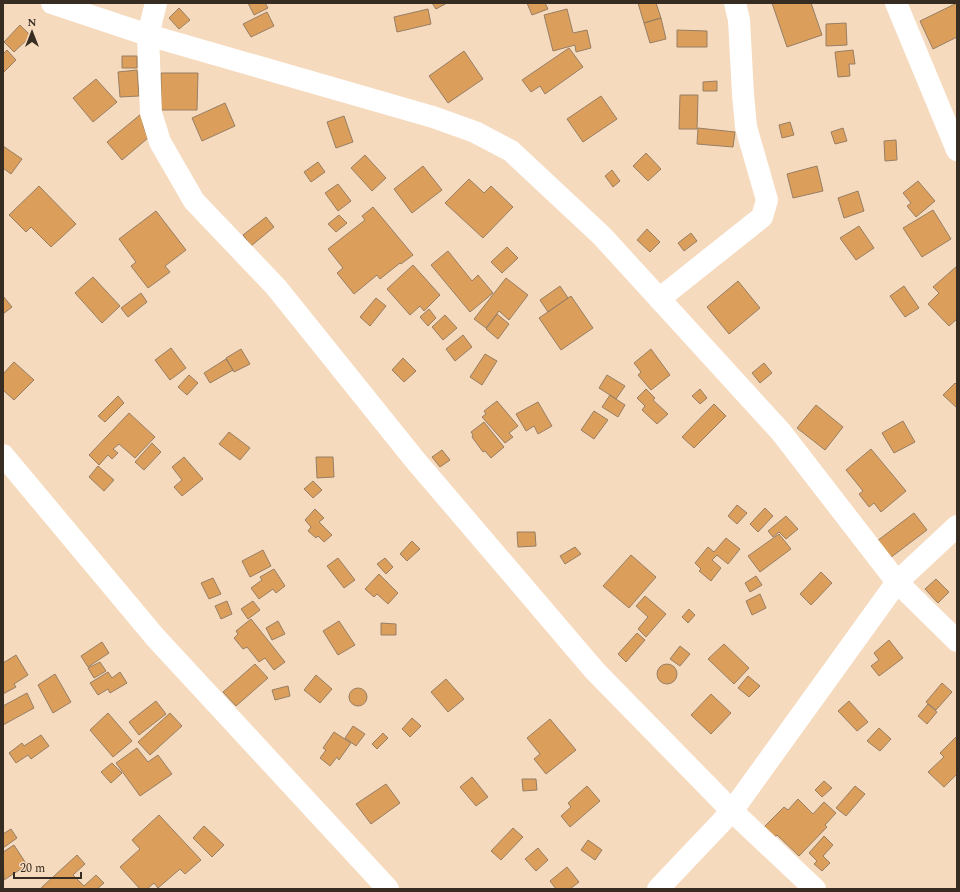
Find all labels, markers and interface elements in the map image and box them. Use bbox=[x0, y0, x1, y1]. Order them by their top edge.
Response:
north arrow bbox=[12, 12, 52, 52]
text: N bbox=[28, 14, 37, 31]
scale bar bbox=[14, 854, 81, 880]
text: 20 m bbox=[20, 859, 45, 878]

